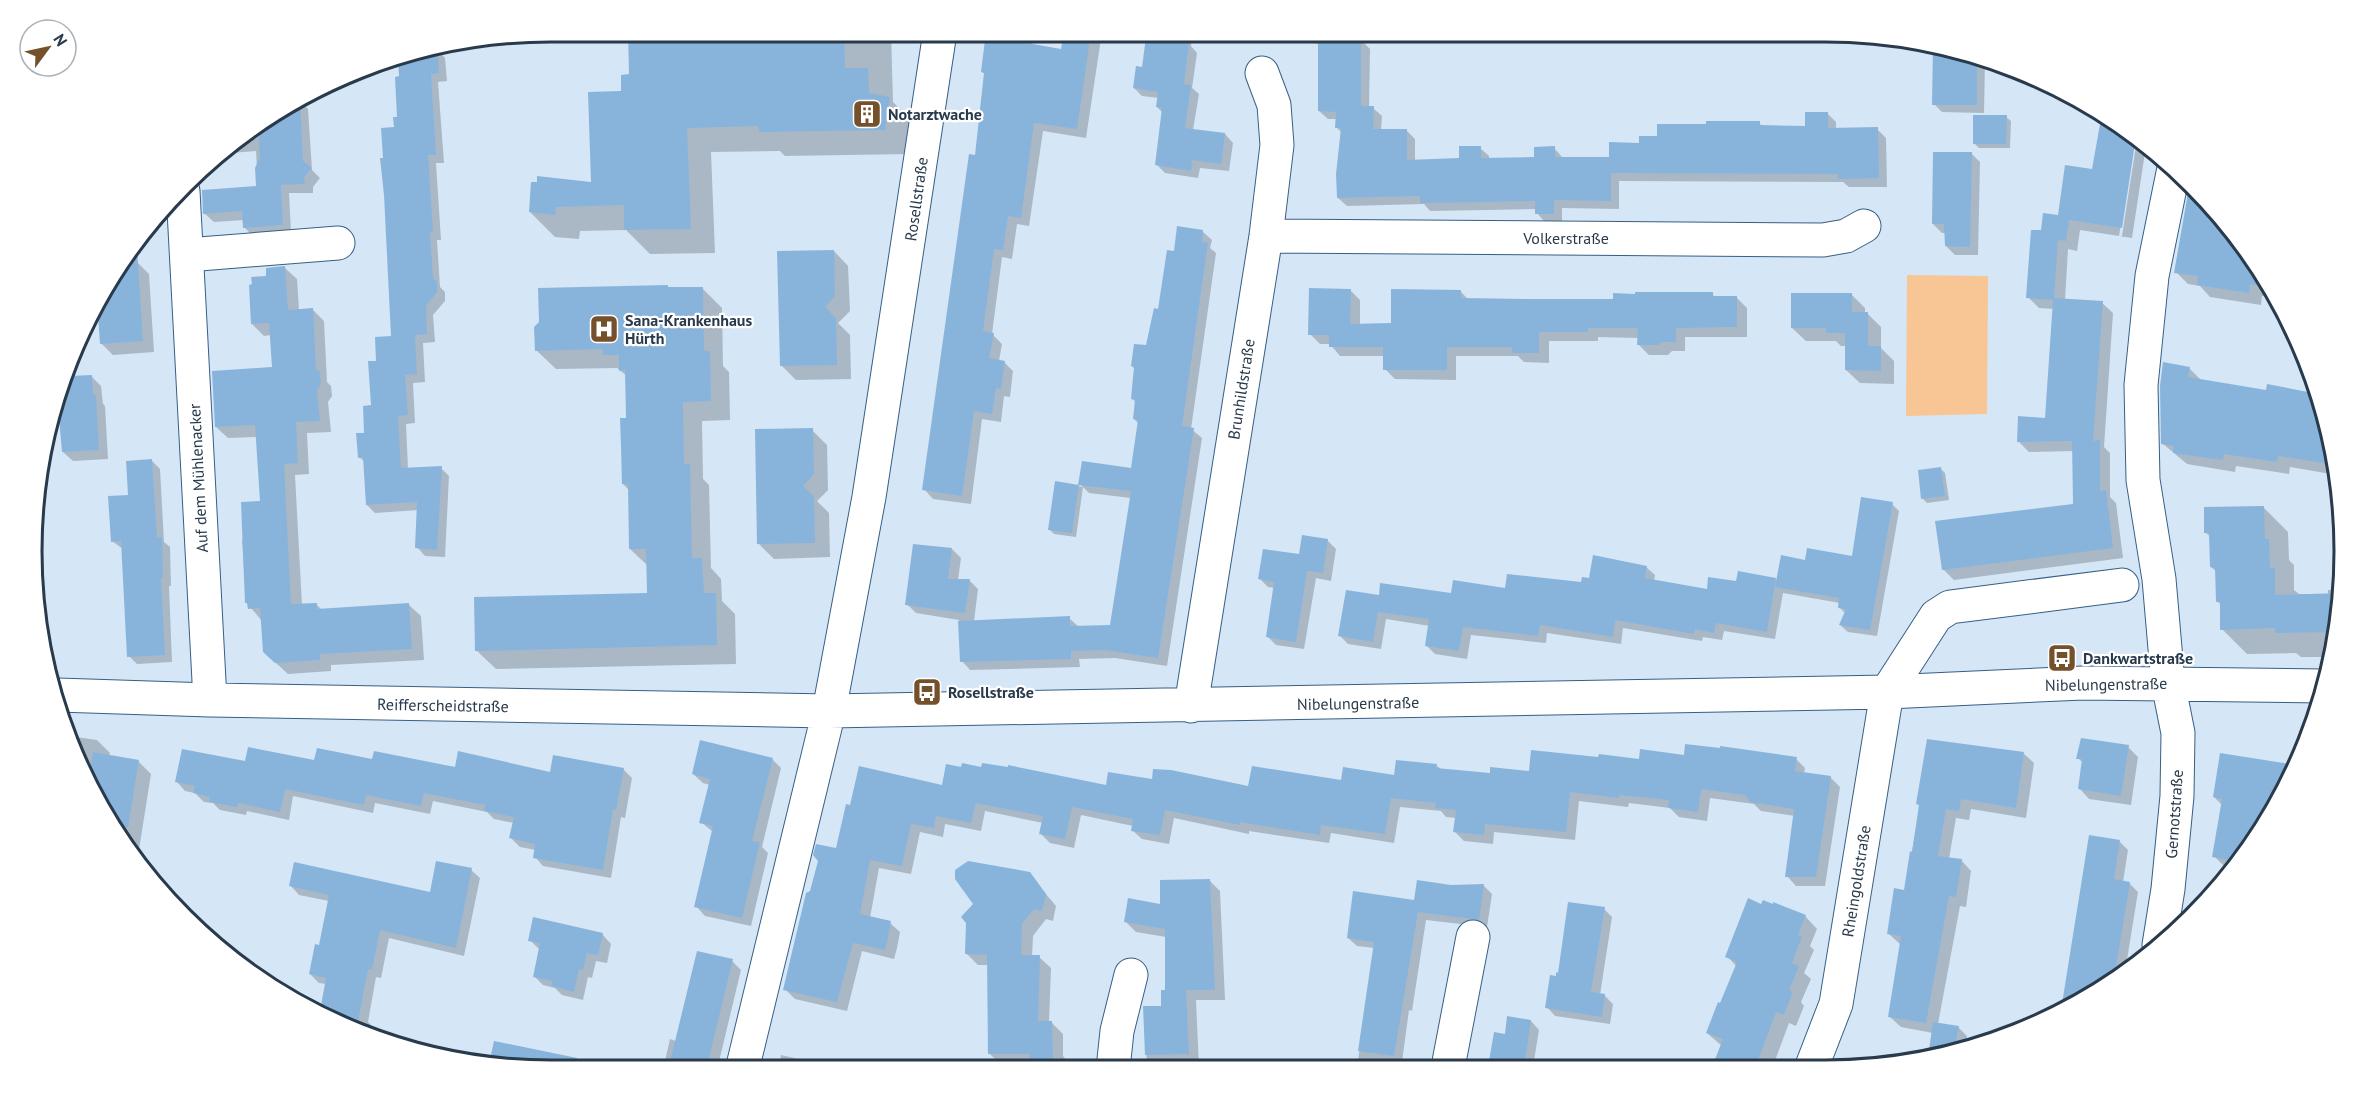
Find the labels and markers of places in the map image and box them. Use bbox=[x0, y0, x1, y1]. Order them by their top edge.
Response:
building icon: Notarztwache bbox=[851, 98, 883, 130]
place label: Notarztwache bbox=[888, 104, 982, 124]
place label: Sana-Krankenhaus Hürth bbox=[625, 310, 752, 348]
hospital icon: Sana-Krankenhaus Hürth bbox=[588, 313, 620, 345]
bus stop icon: Dankwartstraße bbox=[2046, 642, 2078, 674]
place label: Dankwartstraße bbox=[2083, 648, 2193, 668]
bus stop icon: Rosellstraße bbox=[911, 676, 943, 708]
place label: Rosellstraße bbox=[948, 682, 1034, 702]

